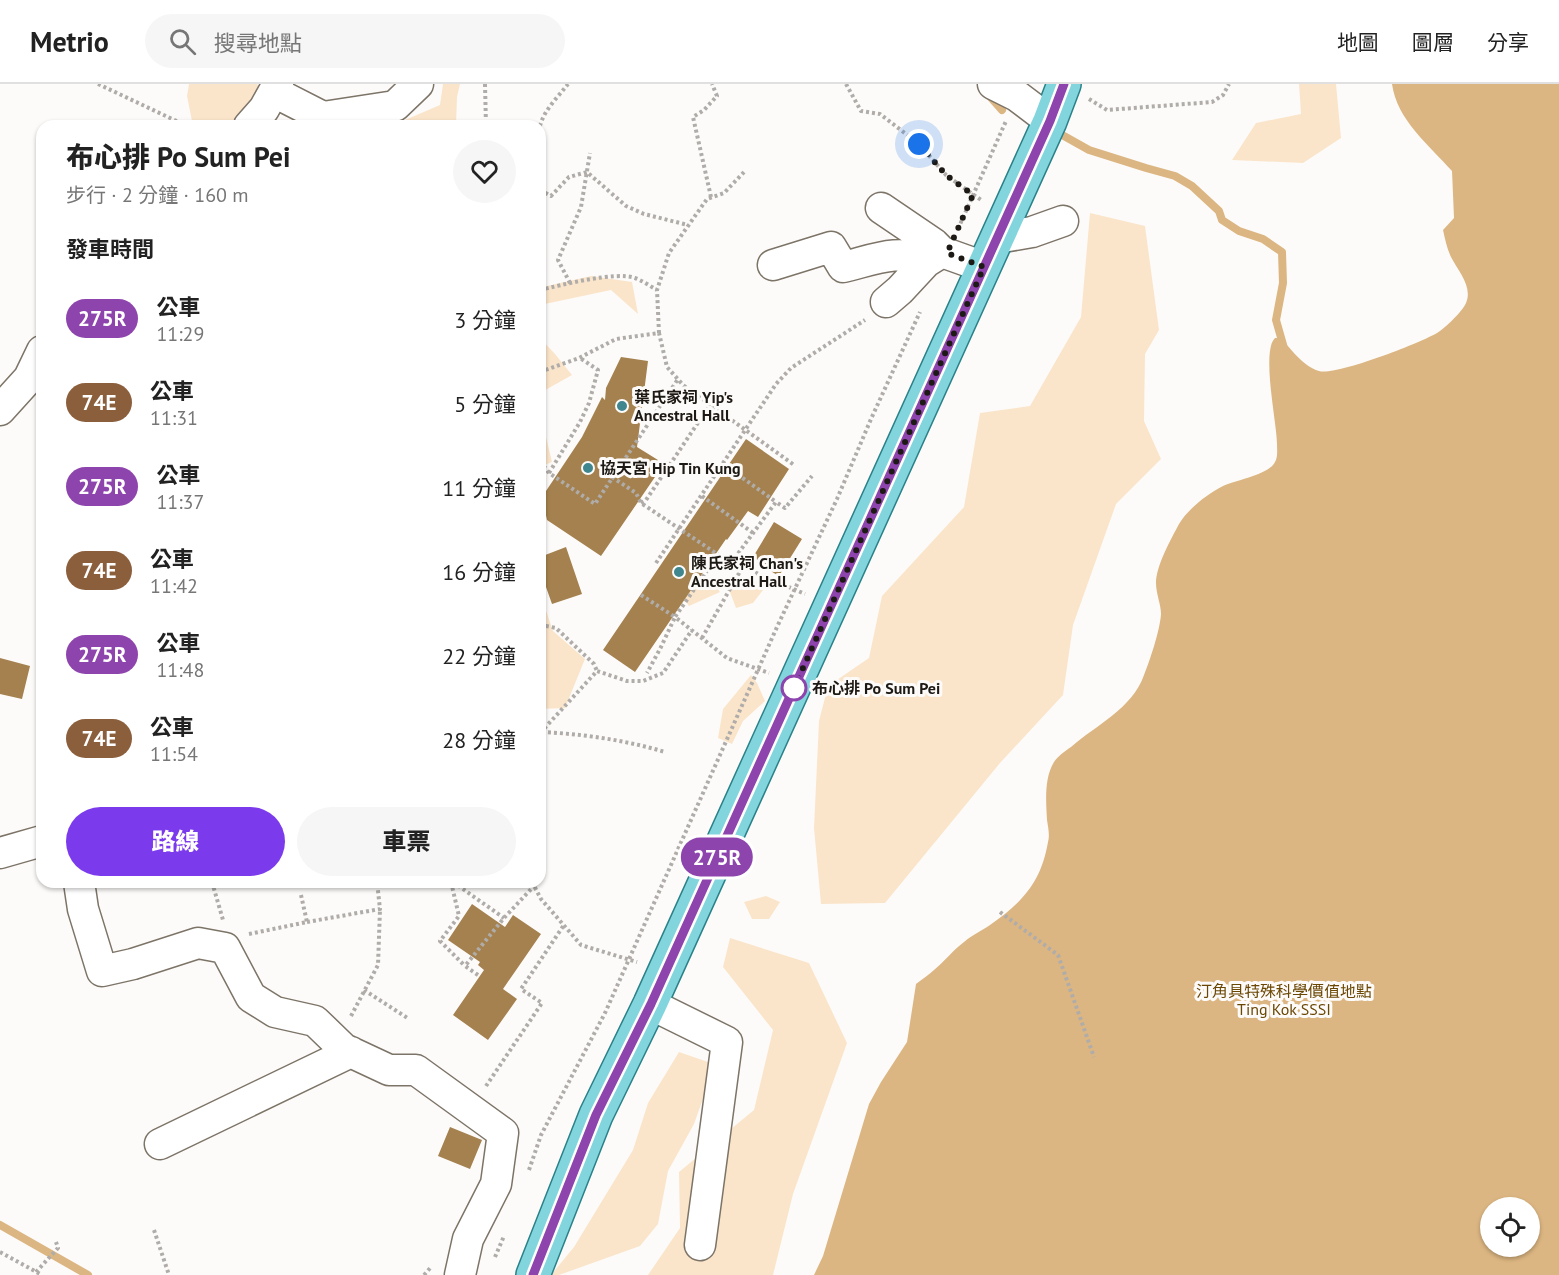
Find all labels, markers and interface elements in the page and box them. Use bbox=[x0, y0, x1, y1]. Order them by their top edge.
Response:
search box bbox=[145, 14, 565, 68]
text: Metrio bbox=[30, 23, 109, 60]
icon: search bbox=[166, 25, 199, 58]
text: 搜尋地點 bbox=[214, 29, 302, 57]
text: 地圖 bbox=[1337, 29, 1379, 56]
text: 圖層 bbox=[1412, 29, 1454, 56]
text: 分享 bbox=[1487, 29, 1529, 56]
your location bbox=[904, 129, 934, 159]
text: 布心排 Po Sum Pei bbox=[66, 138, 291, 175]
button: heart bbox=[453, 140, 516, 203]
text: 步行 · 2 分鐘 · 160 m bbox=[66, 182, 249, 208]
text: 發車時間 bbox=[66, 235, 154, 263]
text: 公車 bbox=[156, 293, 200, 321]
text: 275R bbox=[78, 305, 126, 332]
text: 3 分鐘 bbox=[454, 306, 516, 334]
text: 11:29 bbox=[156, 321, 204, 347]
text: 公車 bbox=[150, 377, 194, 405]
place label: 葉氏家祠 Yip's Ancestral Hall bbox=[634, 387, 733, 425]
text: 74E bbox=[82, 389, 116, 416]
text: 5 分鐘 bbox=[454, 390, 516, 418]
marker: 葉氏家祠 Yip's Ancestral Hall bbox=[615, 399, 629, 413]
text: 11:31 bbox=[150, 405, 198, 431]
place label: 協天宮 Hip Tin Kung bbox=[600, 458, 741, 478]
text: 公車 bbox=[156, 461, 200, 489]
marker: 協天宮 Hip Tin Kung bbox=[581, 461, 595, 475]
text: 275R bbox=[78, 473, 126, 500]
text: 11 分鐘 bbox=[442, 474, 516, 502]
text: 11:37 bbox=[156, 489, 204, 515]
text: 公車 bbox=[150, 545, 194, 573]
place label: 陳氏家祠 Chan's Ancestral Hall bbox=[691, 553, 803, 591]
text: 74E bbox=[82, 557, 116, 584]
text: 16 分鐘 bbox=[442, 558, 516, 586]
marker: 陳氏家祠 Chan's Ancestral Hall bbox=[672, 565, 686, 579]
text: 11:42 bbox=[150, 573, 198, 599]
text: 公車 bbox=[156, 629, 200, 657]
text: 275R bbox=[78, 641, 126, 668]
text: 22 分鐘 bbox=[442, 642, 516, 670]
text: 11:48 bbox=[156, 657, 204, 683]
marker: 布心排 Po Sum Pei bbox=[781, 675, 807, 701]
place label: 布心排 Po Sum Pei bbox=[812, 678, 940, 698]
text: 公車 bbox=[150, 713, 194, 741]
text: 74E bbox=[82, 725, 116, 752]
text: 28 分鐘 bbox=[442, 726, 516, 754]
text: 11:54 bbox=[150, 741, 198, 767]
button: 路線 bbox=[66, 807, 285, 876]
button: 車票 bbox=[297, 807, 516, 876]
line badge: 275R bbox=[675, 838, 759, 876]
text: 275R bbox=[693, 844, 741, 871]
park label: 汀角具特殊科學價值地點 Ting Kok SSSI bbox=[1196, 981, 1372, 1019]
map controls bbox=[1480, 1197, 1540, 1257]
button: locate bbox=[1480, 1197, 1540, 1257]

